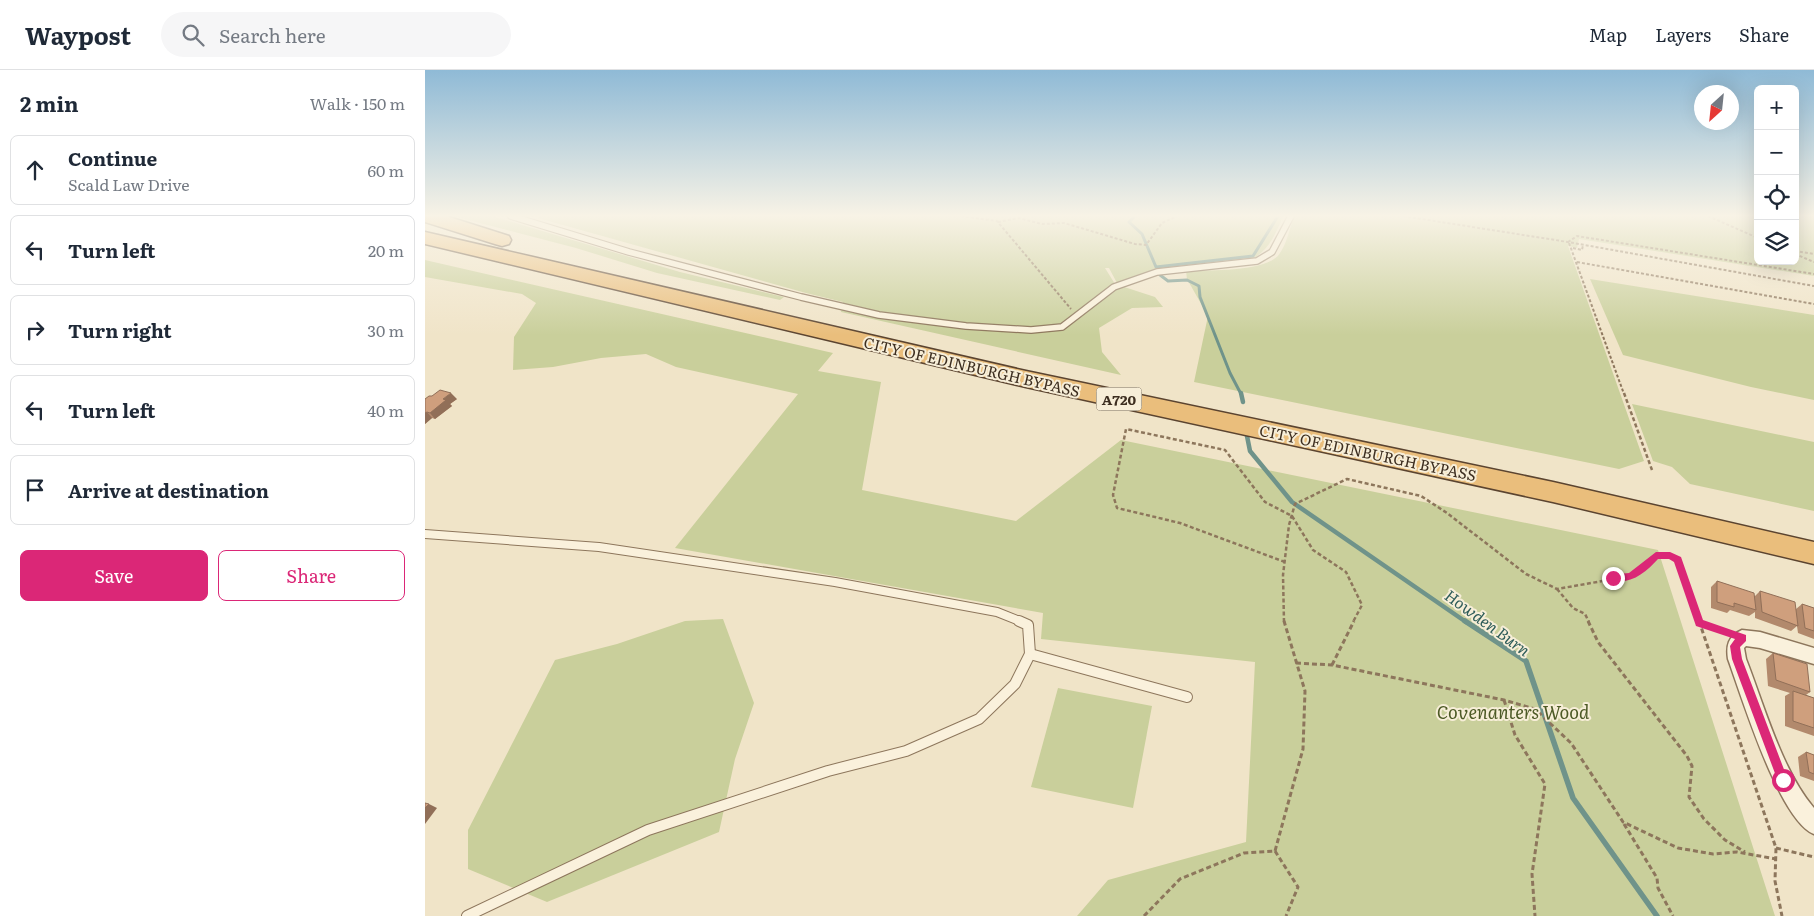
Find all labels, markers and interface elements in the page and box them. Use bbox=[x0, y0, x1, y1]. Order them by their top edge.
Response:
search box bbox=[161, 12, 511, 57]
text: Waypost bbox=[25, 17, 131, 52]
icon: search bbox=[179, 21, 207, 49]
text: Search here bbox=[219, 21, 326, 49]
text: Map bbox=[1589, 21, 1627, 48]
text: Layers bbox=[1655, 21, 1711, 48]
text: Share bbox=[1739, 21, 1789, 48]
north arrow bbox=[1694, 85, 1739, 130]
map controls bbox=[1754, 85, 1799, 265]
button: + bbox=[1754, 85, 1799, 130]
text: 2 min bbox=[20, 87, 79, 118]
text: Walk · 150 m bbox=[310, 91, 405, 115]
button: − bbox=[1754, 130, 1799, 175]
text: Continue bbox=[68, 144, 157, 172]
icon: ahead bbox=[21, 156, 49, 184]
text: 60 m bbox=[367, 158, 404, 182]
text: Scald Law Drive bbox=[68, 172, 190, 196]
button: locate bbox=[1754, 175, 1799, 220]
button: layers bbox=[1754, 220, 1799, 265]
icon: left bbox=[21, 236, 49, 264]
text: Turn left bbox=[68, 236, 155, 264]
text: 20 m bbox=[368, 238, 404, 262]
icon: right bbox=[21, 316, 49, 344]
text: Turn right bbox=[68, 316, 172, 344]
text: 30 m bbox=[367, 318, 404, 342]
street label: CITY OF EDINBURGH BYPASS bbox=[862, 330, 1082, 402]
road number: A720 bbox=[1097, 388, 1141, 410]
icon: left bbox=[21, 396, 49, 424]
text: Turn left bbox=[68, 396, 155, 424]
text: 40 m bbox=[367, 398, 404, 422]
street label: CITY OF EDINBURGH BYPASS bbox=[1257, 418, 1479, 486]
icon: arrive bbox=[21, 476, 49, 504]
text: Arrive at destination bbox=[68, 476, 269, 504]
button: Save bbox=[20, 550, 208, 601]
button: Share bbox=[218, 550, 405, 601]
route end bbox=[1602, 567, 1625, 590]
water label: Howden Burn bbox=[1440, 583, 1536, 662]
park label: Covenanters Wood bbox=[1437, 698, 1590, 725]
route start bbox=[1772, 769, 1795, 792]

